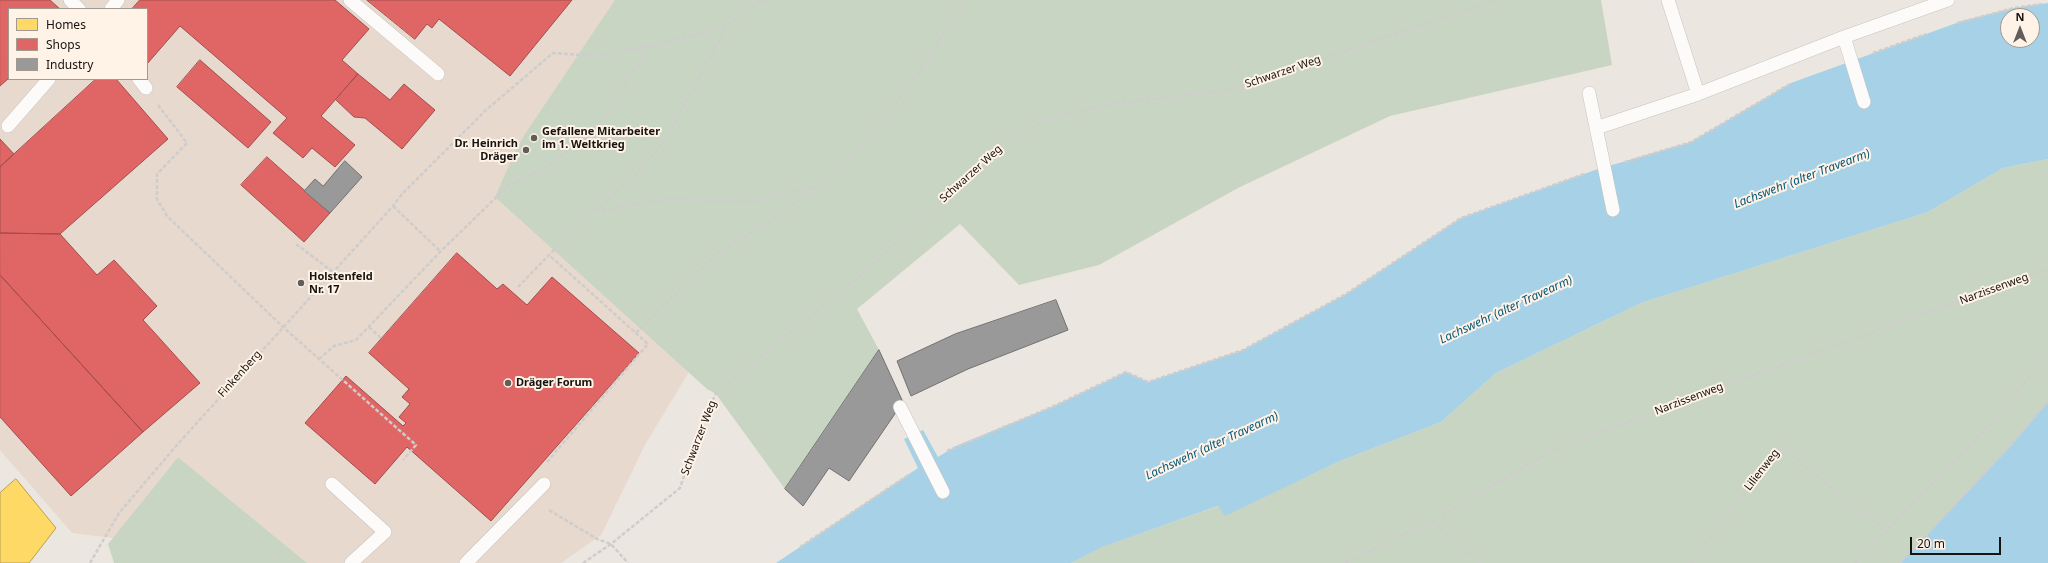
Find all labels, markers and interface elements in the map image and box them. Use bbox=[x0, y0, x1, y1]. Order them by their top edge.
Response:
legend bbox=[8, 8, 148, 80]
north arrow bbox=[2000, 8, 2040, 48]
text: N bbox=[2016, 9, 2024, 24]
text: Homes bbox=[46, 16, 86, 33]
text: Shops bbox=[46, 36, 80, 53]
street label: Schwarzer Weg bbox=[1243, 53, 1323, 91]
text: Industry bbox=[46, 56, 93, 73]
place label: Gefallene Mitarbeiter im 1. Weltkrieg bbox=[542, 125, 660, 151]
marker: Gefallene Mitarbeiter im 1. Weltkrieg bbox=[529, 133, 539, 143]
place label: Dr. Heinrich Dräger bbox=[454, 137, 518, 163]
street label: Schwarzer Weg bbox=[937, 143, 1005, 205]
marker: Dr. Heinrich Dräger bbox=[521, 145, 531, 155]
water label: Lachswehr (alter Travearm) bbox=[1732, 146, 1872, 212]
place label: Holstenfeld Nr. 17 bbox=[309, 270, 373, 296]
street label: Narzissenweg bbox=[1958, 270, 2030, 308]
water label: Lachswehr (alter Travearm) bbox=[1437, 273, 1575, 347]
marker: Holstenfeld Nr. 17 bbox=[296, 278, 306, 288]
street label: Finkenberg bbox=[216, 348, 264, 400]
place label: Dräger Forum bbox=[516, 376, 592, 390]
marker: Dräger Forum bbox=[503, 378, 513, 388]
street label: Narzissenweg bbox=[1653, 380, 1725, 418]
street label: Schwarzer Weg bbox=[679, 399, 719, 477]
water label: Lachswehr (alter Travearm) bbox=[1143, 409, 1281, 483]
street label: Lilienweg bbox=[1742, 447, 1782, 493]
scale bar bbox=[1912, 529, 2003, 555]
text: 20 m bbox=[1917, 535, 1945, 552]

